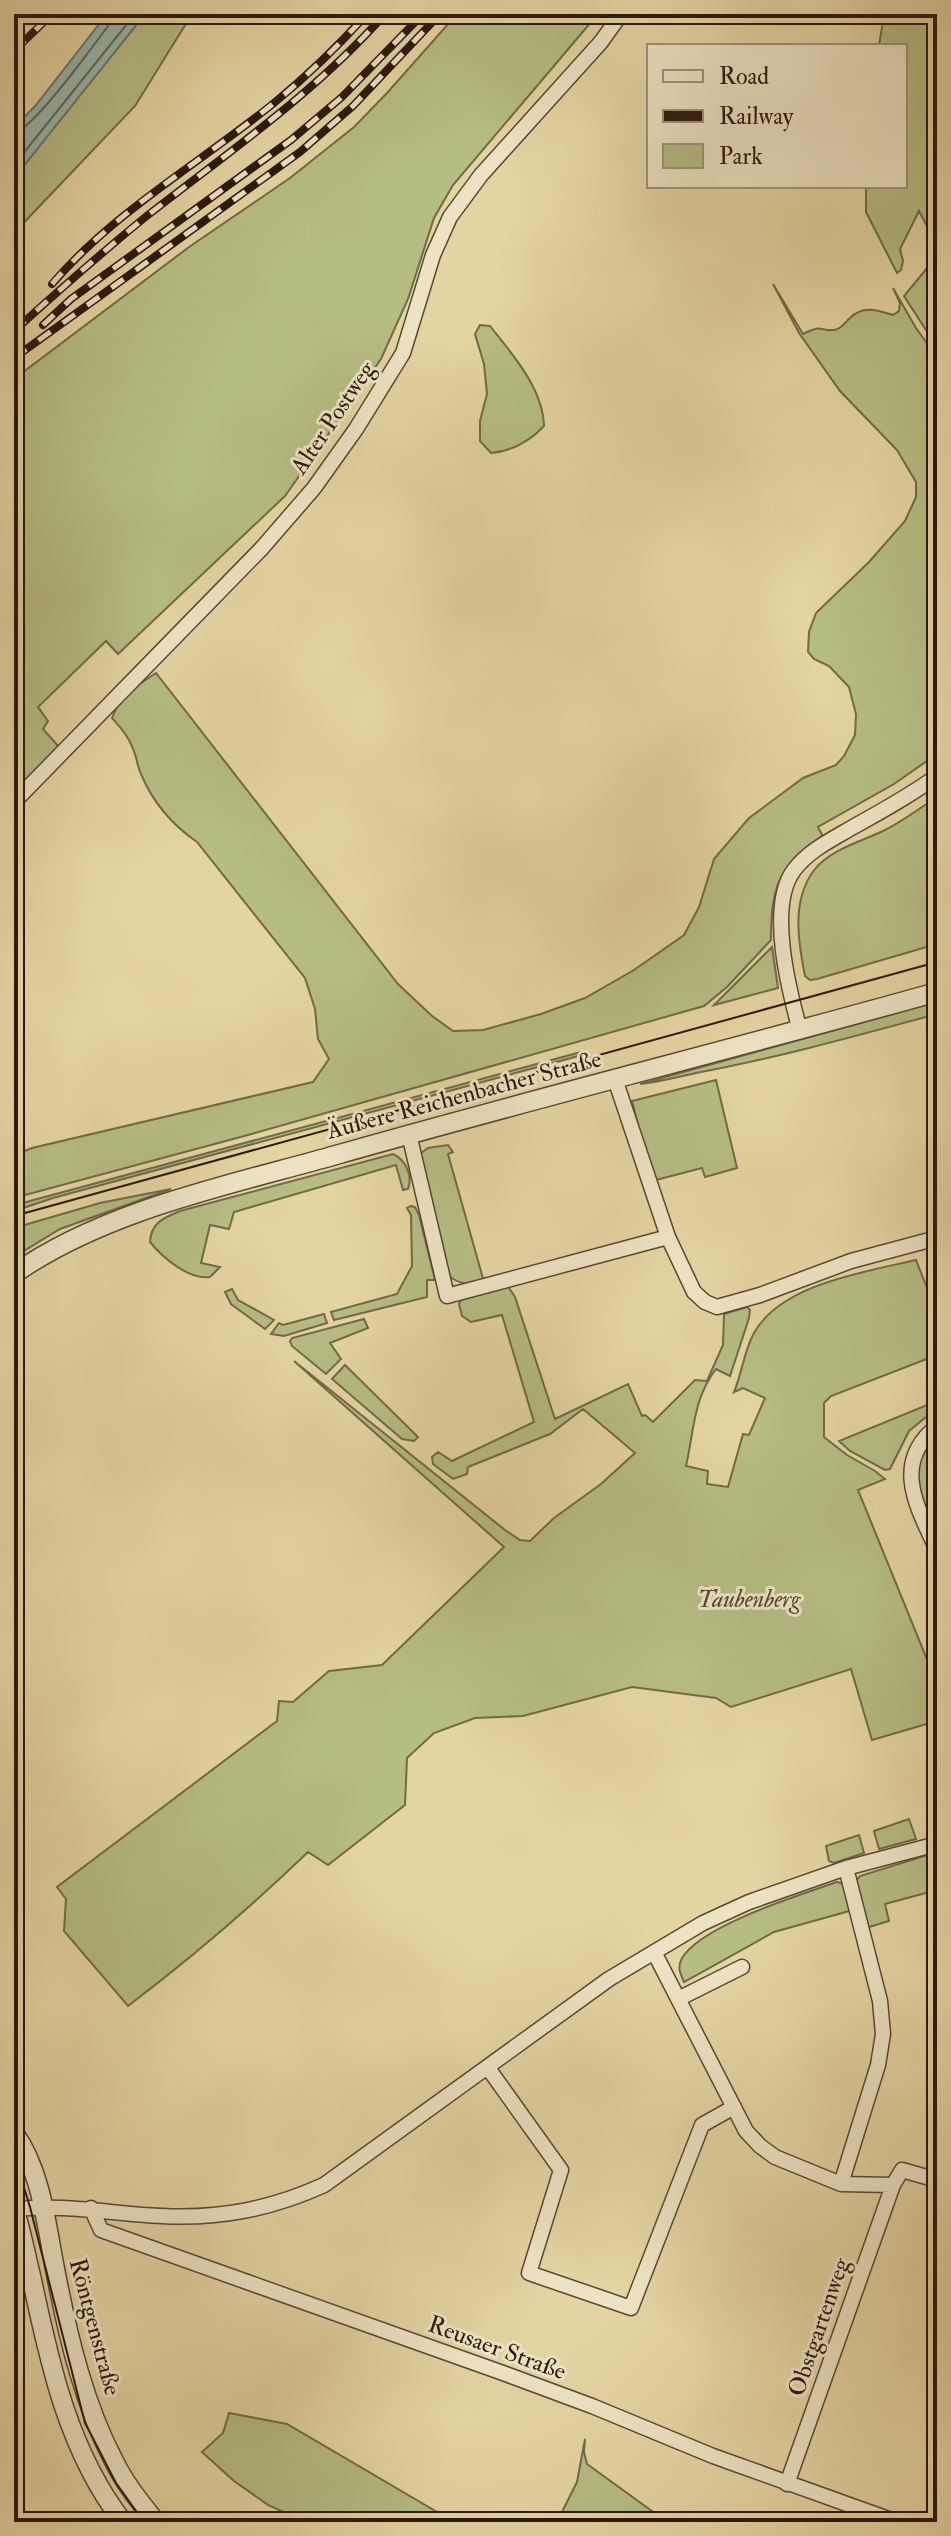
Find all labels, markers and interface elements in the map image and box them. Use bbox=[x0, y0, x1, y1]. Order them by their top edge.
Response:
legend bbox=[647, 44, 907, 188]
text: Road bbox=[719, 61, 769, 92]
text: Railway bbox=[719, 101, 794, 132]
text: Park bbox=[719, 141, 763, 172]
street label: Alter Postweg bbox=[283, 354, 383, 482]
street label: Äußere Reichenbacher Straße bbox=[322, 1043, 605, 1147]
park label: Taubenberg bbox=[698, 1584, 801, 1615]
street label: Obstgartenweg bbox=[781, 2253, 858, 2400]
street label: Röntgenstraße bbox=[62, 2255, 128, 2399]
street label: Reusaer Straße bbox=[424, 2309, 570, 2387]

